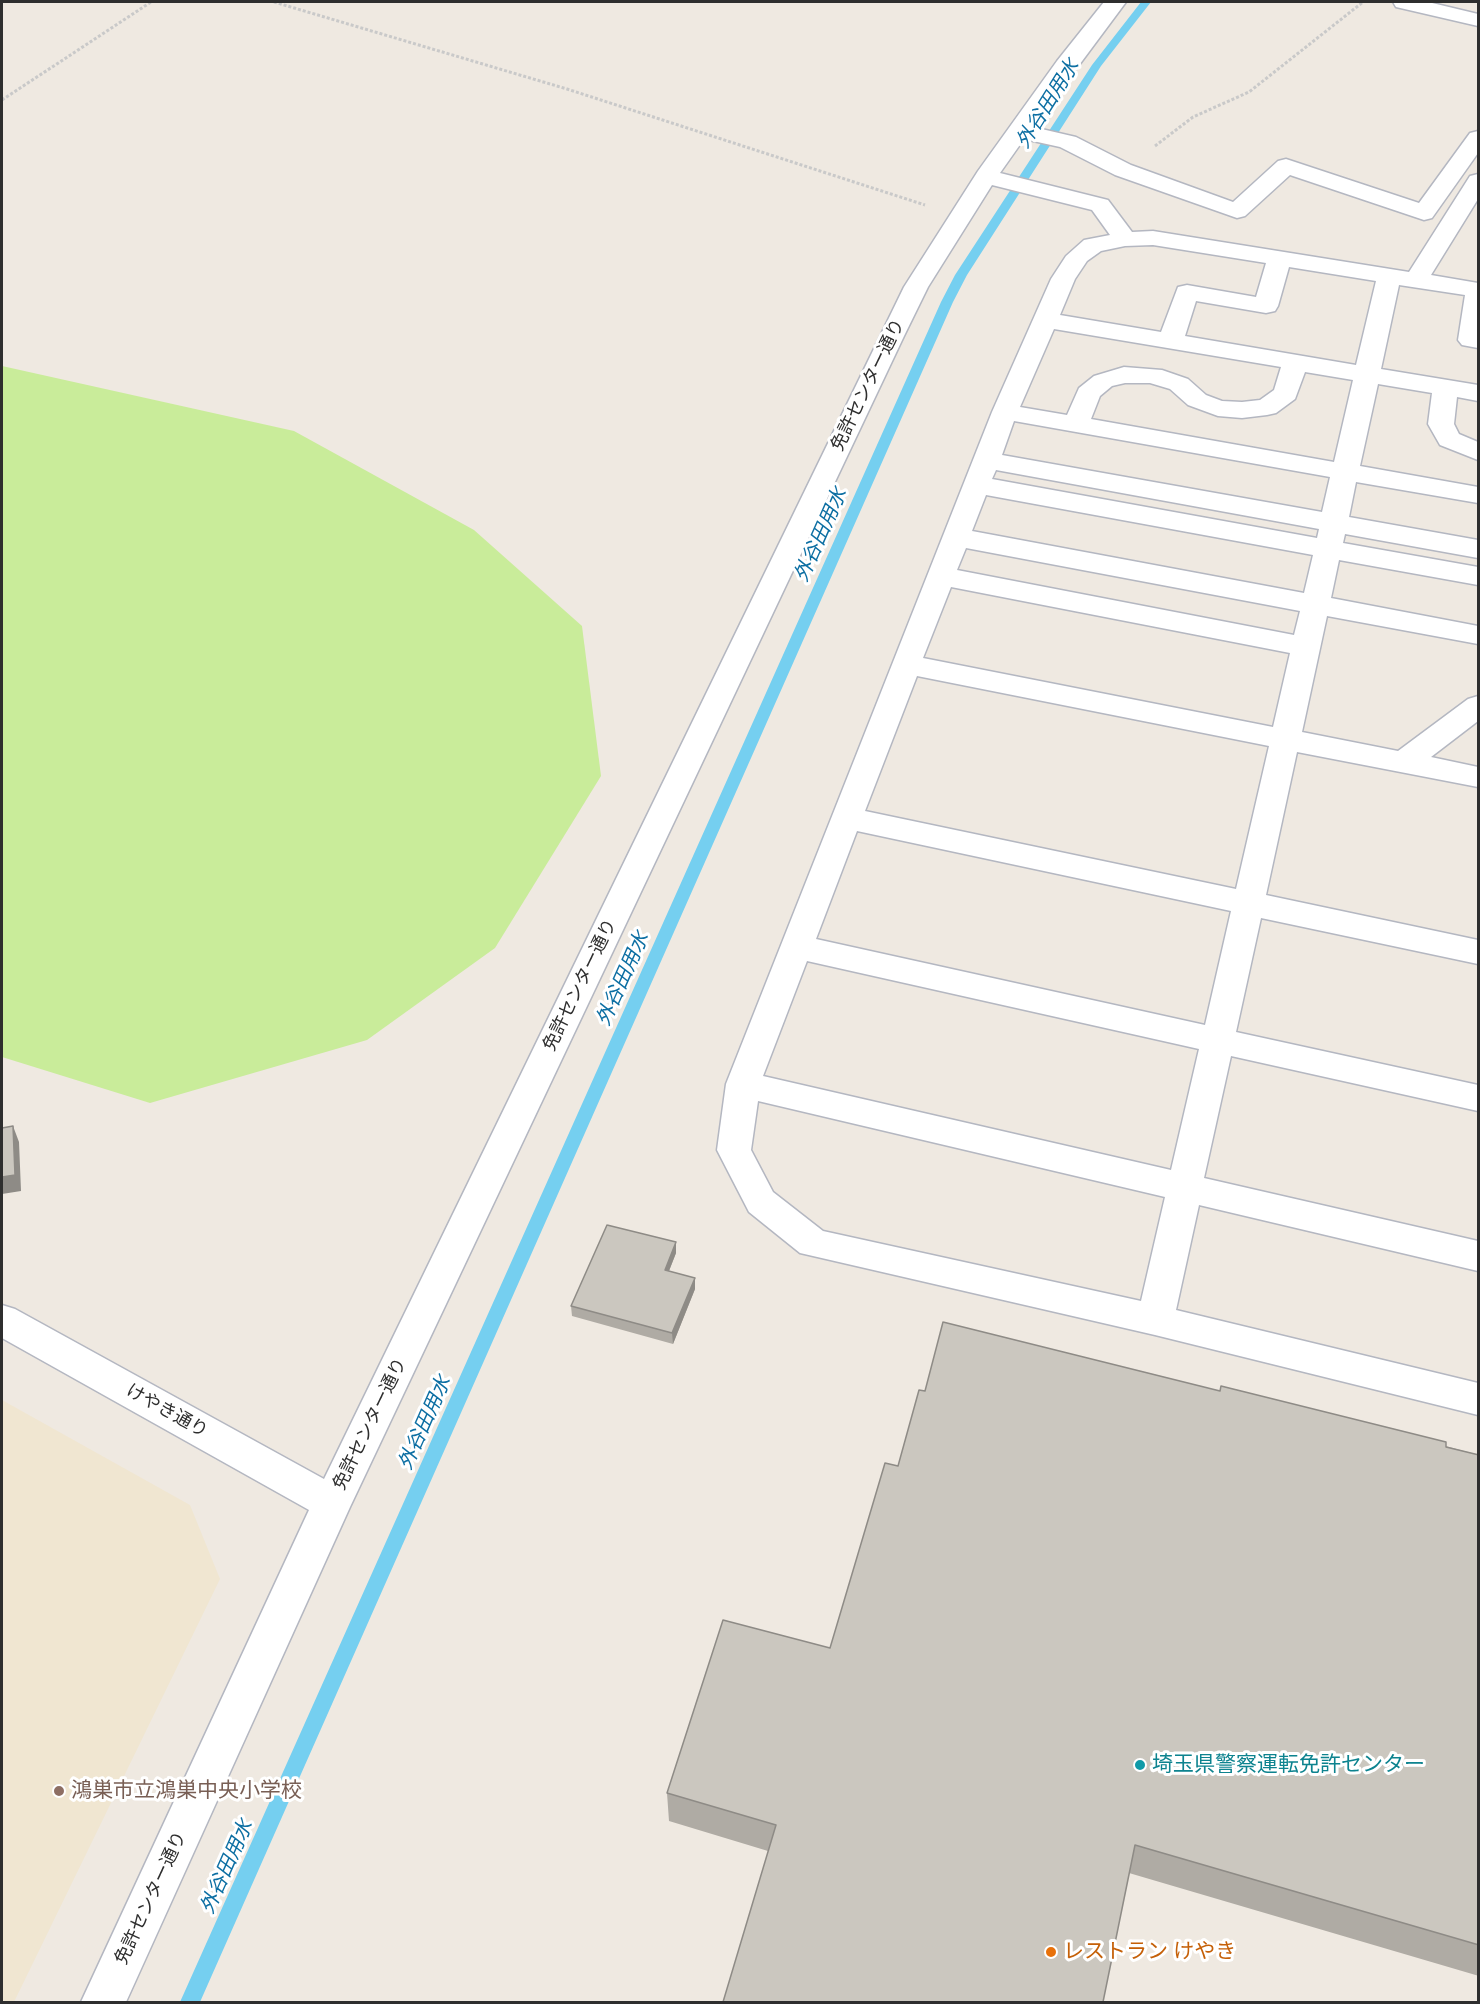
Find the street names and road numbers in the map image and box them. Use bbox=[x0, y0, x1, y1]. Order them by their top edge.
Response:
street label: 免許センター通り bbox=[827, 316, 909, 454]
street label: 免許センター通り bbox=[539, 916, 621, 1054]
street label: 免許センター通り bbox=[329, 1355, 411, 1493]
street label: けやき通り bbox=[122, 1380, 212, 1442]
street label: 免許センター通り bbox=[111, 1828, 191, 1968]

